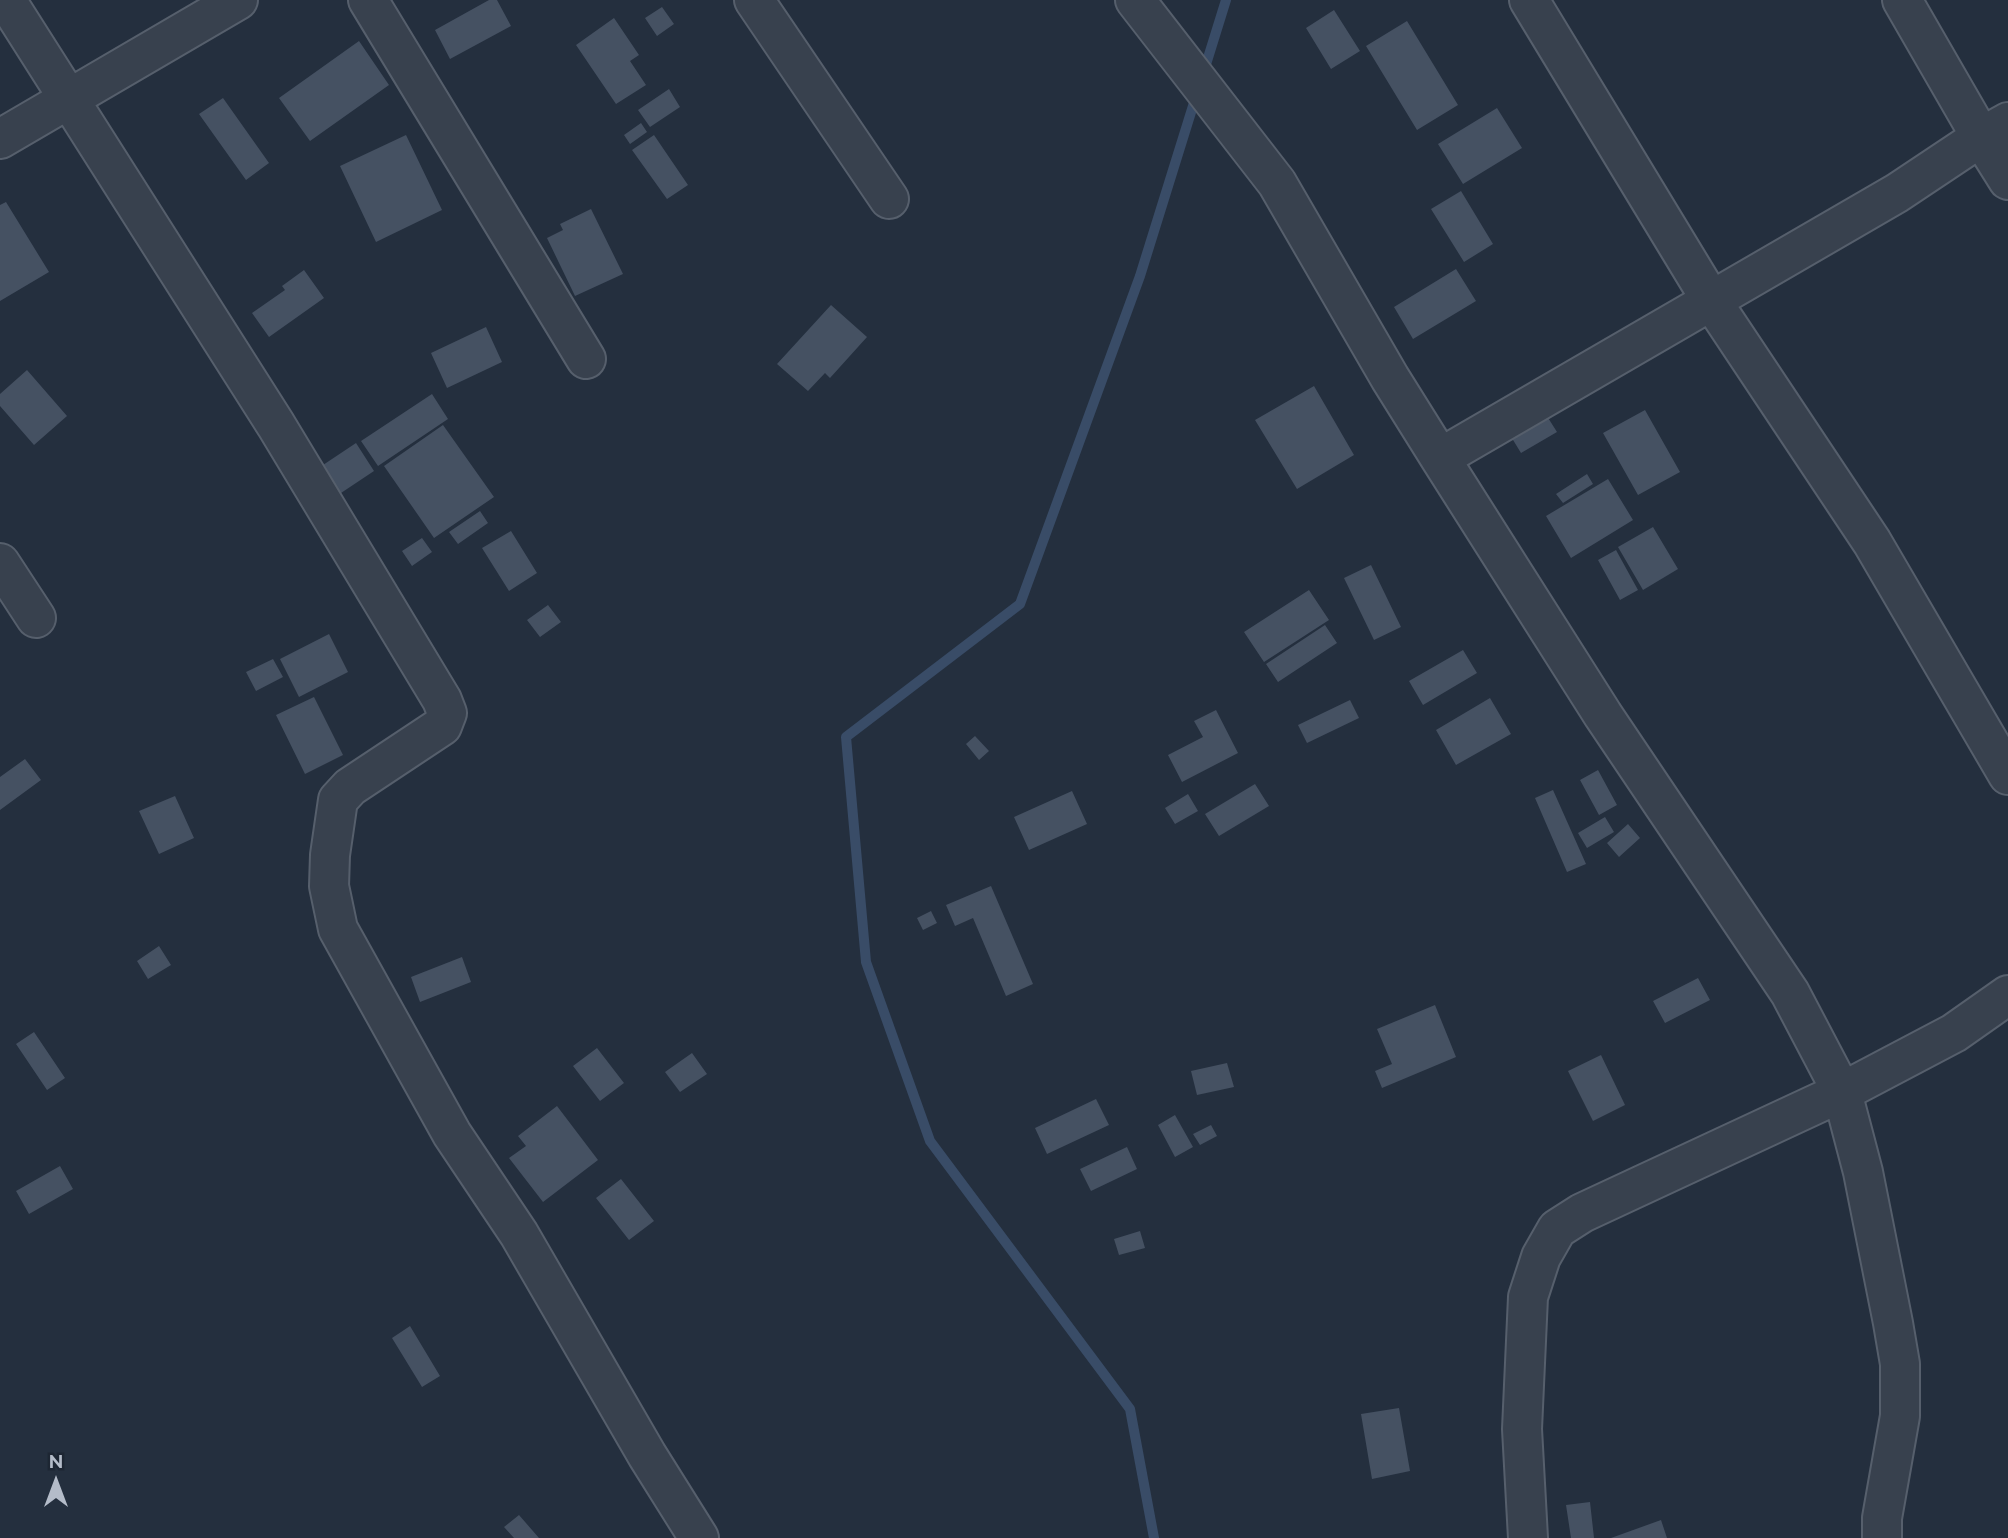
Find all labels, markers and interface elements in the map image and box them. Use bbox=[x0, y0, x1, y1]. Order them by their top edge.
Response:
north arrow bbox=[21, 1447, 91, 1517]
text: N bbox=[49, 1450, 63, 1472]

